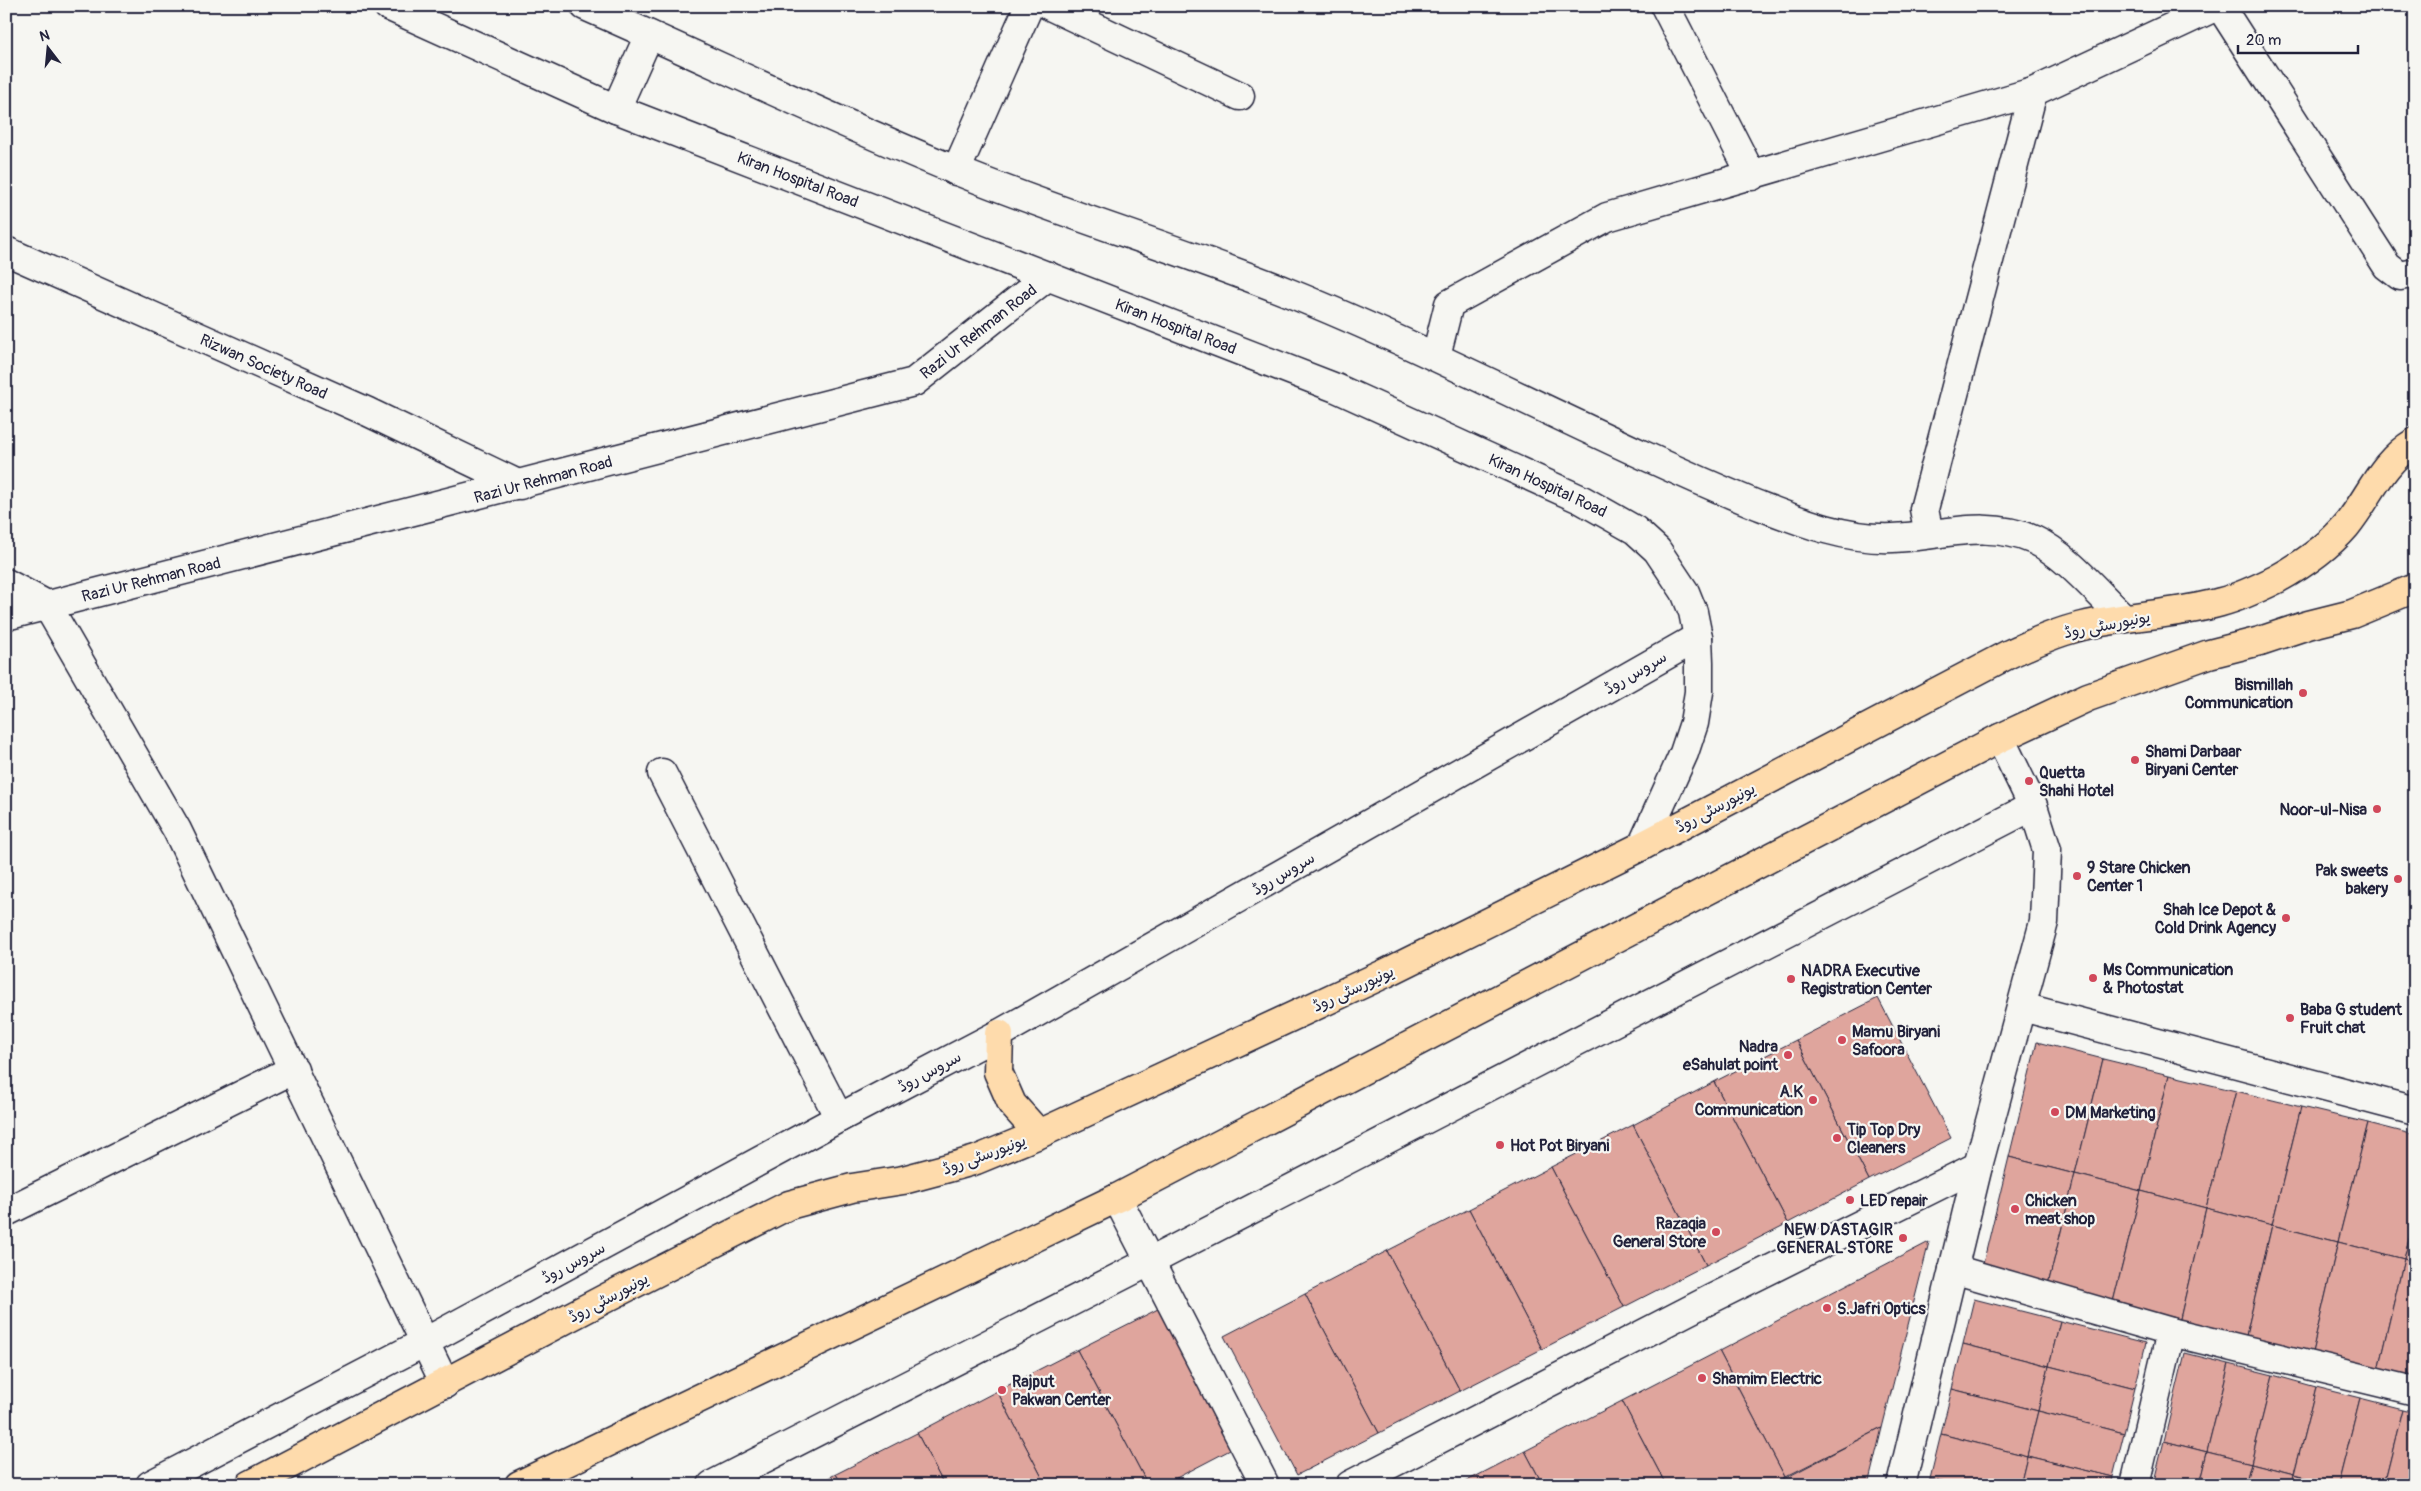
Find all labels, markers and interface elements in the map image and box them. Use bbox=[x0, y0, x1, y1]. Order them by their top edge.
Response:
north arrow bbox=[22, 22, 72, 72]
scale bar bbox=[2238, 22, 2358, 54]
text: N bbox=[38, 27, 51, 45]
text: 20 m bbox=[2246, 31, 2281, 50]
street label: Kiran Hospital Road bbox=[734, 148, 861, 212]
street label: Razi Ur Rehman Road bbox=[916, 280, 1041, 384]
street label: Kiran Hospital Road bbox=[1112, 295, 1239, 359]
street label: Rizwan Society Road bbox=[197, 330, 330, 404]
street label: Kiran Hospital Road bbox=[1485, 450, 1610, 522]
street label: Razi Ur Rehman Road bbox=[472, 452, 615, 508]
street label: Razi Ur Rehman Road bbox=[80, 553, 223, 607]
street label: یونیورسٹی روڈ bbox=[2062, 607, 2152, 643]
street label: سروس روڈ bbox=[1600, 647, 1671, 699]
place label: Bismillah Communication bbox=[2185, 675, 2293, 713]
marker: Bismillah Communication bbox=[2297, 687, 2309, 699]
place label: Shami Darbaar Biryani Center bbox=[2145, 742, 2242, 780]
marker: Shami Darbaar Biryani Center bbox=[2129, 754, 2141, 766]
place label: Quetta Shahi Hotel bbox=[2039, 763, 2114, 801]
marker: Quetta Shahi Hotel bbox=[2023, 775, 2035, 787]
street label: یونیورسٹی روڈ bbox=[1672, 778, 1759, 837]
place label: Noor-ul-Nisa bbox=[2280, 800, 2368, 820]
marker: Noor-ul-Nisa bbox=[2371, 803, 2383, 815]
street label: سروس روڈ bbox=[1248, 848, 1319, 900]
place label: 9 Stare Chicken Center 1 bbox=[2087, 858, 2191, 896]
place label: Pak sweets bakery bbox=[2315, 861, 2389, 899]
marker: 9 Stare Chicken Center 1 bbox=[2071, 870, 2083, 882]
marker: Pak sweets bakery bbox=[2392, 873, 2404, 885]
place label: Shah Ice Depot & Cold Drink Agency bbox=[2155, 900, 2276, 938]
marker: Shah Ice Depot & Cold Drink Agency bbox=[2280, 912, 2292, 924]
place label: Ms Communication & Photostat bbox=[2103, 960, 2233, 998]
street label: یونیورسٹی روڈ bbox=[1309, 961, 1397, 1016]
place label: NADRA Executive Registration Center bbox=[1801, 961, 1932, 999]
marker: Ms Communication & Photostat bbox=[2087, 972, 2099, 984]
marker: NADRA Executive Registration Center bbox=[1785, 973, 1797, 985]
place label: Baba G student Fruit chat bbox=[2300, 1000, 2402, 1038]
marker: Baba G student Fruit chat bbox=[2284, 1012, 2296, 1024]
place label: Mamu Biryani Safoora bbox=[1852, 1022, 1940, 1060]
marker: Mamu Biryani Safoora bbox=[1836, 1034, 1848, 1046]
place label: Nadra eSahulat point bbox=[1682, 1037, 1779, 1075]
street label: سروس روڈ bbox=[894, 1047, 965, 1097]
marker: Nadra eSahulat point bbox=[1782, 1049, 1794, 1061]
place label: A.K Communication bbox=[1695, 1082, 1803, 1120]
marker: A.K Communication bbox=[1807, 1094, 1819, 1106]
place label: DM Marketing bbox=[2065, 1103, 2156, 1123]
marker: DM Marketing bbox=[2049, 1106, 2061, 1118]
place label: Tip Top Dry Cleaners bbox=[1846, 1120, 1920, 1158]
street label: یونیورسٹی روڈ bbox=[940, 1131, 1029, 1179]
marker: Tip Top Dry Cleaners bbox=[1831, 1132, 1843, 1144]
place label: Hot Pot Biryani bbox=[1510, 1136, 1609, 1156]
marker: Hot Pot Biryani bbox=[1494, 1139, 1506, 1151]
place label: LED repair bbox=[1860, 1191, 1928, 1211]
place label: Chicken meat shop bbox=[2025, 1191, 2095, 1229]
marker: LED repair bbox=[1844, 1194, 1856, 1206]
marker: Chicken meat shop bbox=[2009, 1203, 2021, 1215]
place label: Razaqia General Store bbox=[1613, 1214, 1707, 1252]
place label: NEW DASTAGIR GENERAL STORE bbox=[1777, 1220, 1894, 1258]
marker: Razaqia General Store bbox=[1710, 1226, 1722, 1238]
marker: NEW DASTAGIR GENERAL STORE bbox=[1897, 1232, 1909, 1244]
street label: سروس روڈ bbox=[538, 1238, 609, 1288]
street label: یونیورسٹی روڈ bbox=[565, 1268, 652, 1327]
place label: S.Jafri Optics bbox=[1837, 1299, 1927, 1319]
marker: S.Jafri Optics bbox=[1821, 1302, 1833, 1314]
place label: Shamim Electric bbox=[1712, 1369, 1822, 1389]
place label: Rajput Pakwan Center bbox=[1012, 1372, 1111, 1410]
marker: Shamim Electric bbox=[1696, 1372, 1708, 1384]
marker: Rajput Pakwan Center bbox=[996, 1384, 1008, 1396]

